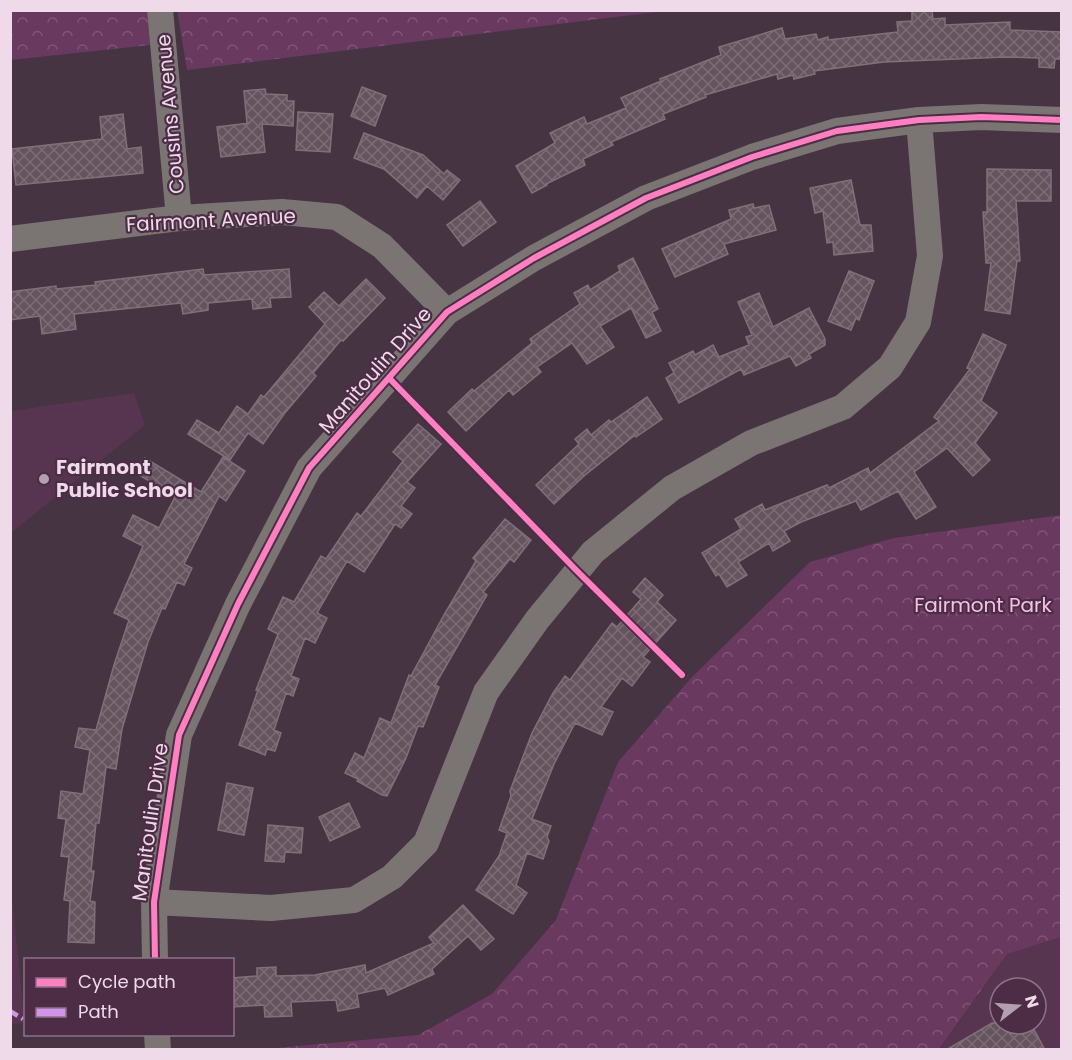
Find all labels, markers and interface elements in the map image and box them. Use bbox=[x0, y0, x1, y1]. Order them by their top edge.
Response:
street label: Cousins Avenue bbox=[149, 33, 191, 195]
street label: Fairmont Avenue bbox=[125, 202, 297, 238]
street label: Manitoulin Drive bbox=[312, 301, 438, 439]
place label: Fairmont Public School bbox=[56, 453, 193, 504]
marker: Fairmont Public School bbox=[37, 472, 51, 486]
park label: Fairmont Park bbox=[914, 591, 1053, 619]
street label: Manitoulin Drive bbox=[125, 741, 175, 903]
legend bbox=[24, 958, 234, 1036]
text: Cycle path bbox=[78, 969, 176, 994]
north arrow bbox=[988, 976, 1048, 1036]
text: N bbox=[1019, 993, 1045, 1011]
text: Path bbox=[78, 999, 119, 1024]

